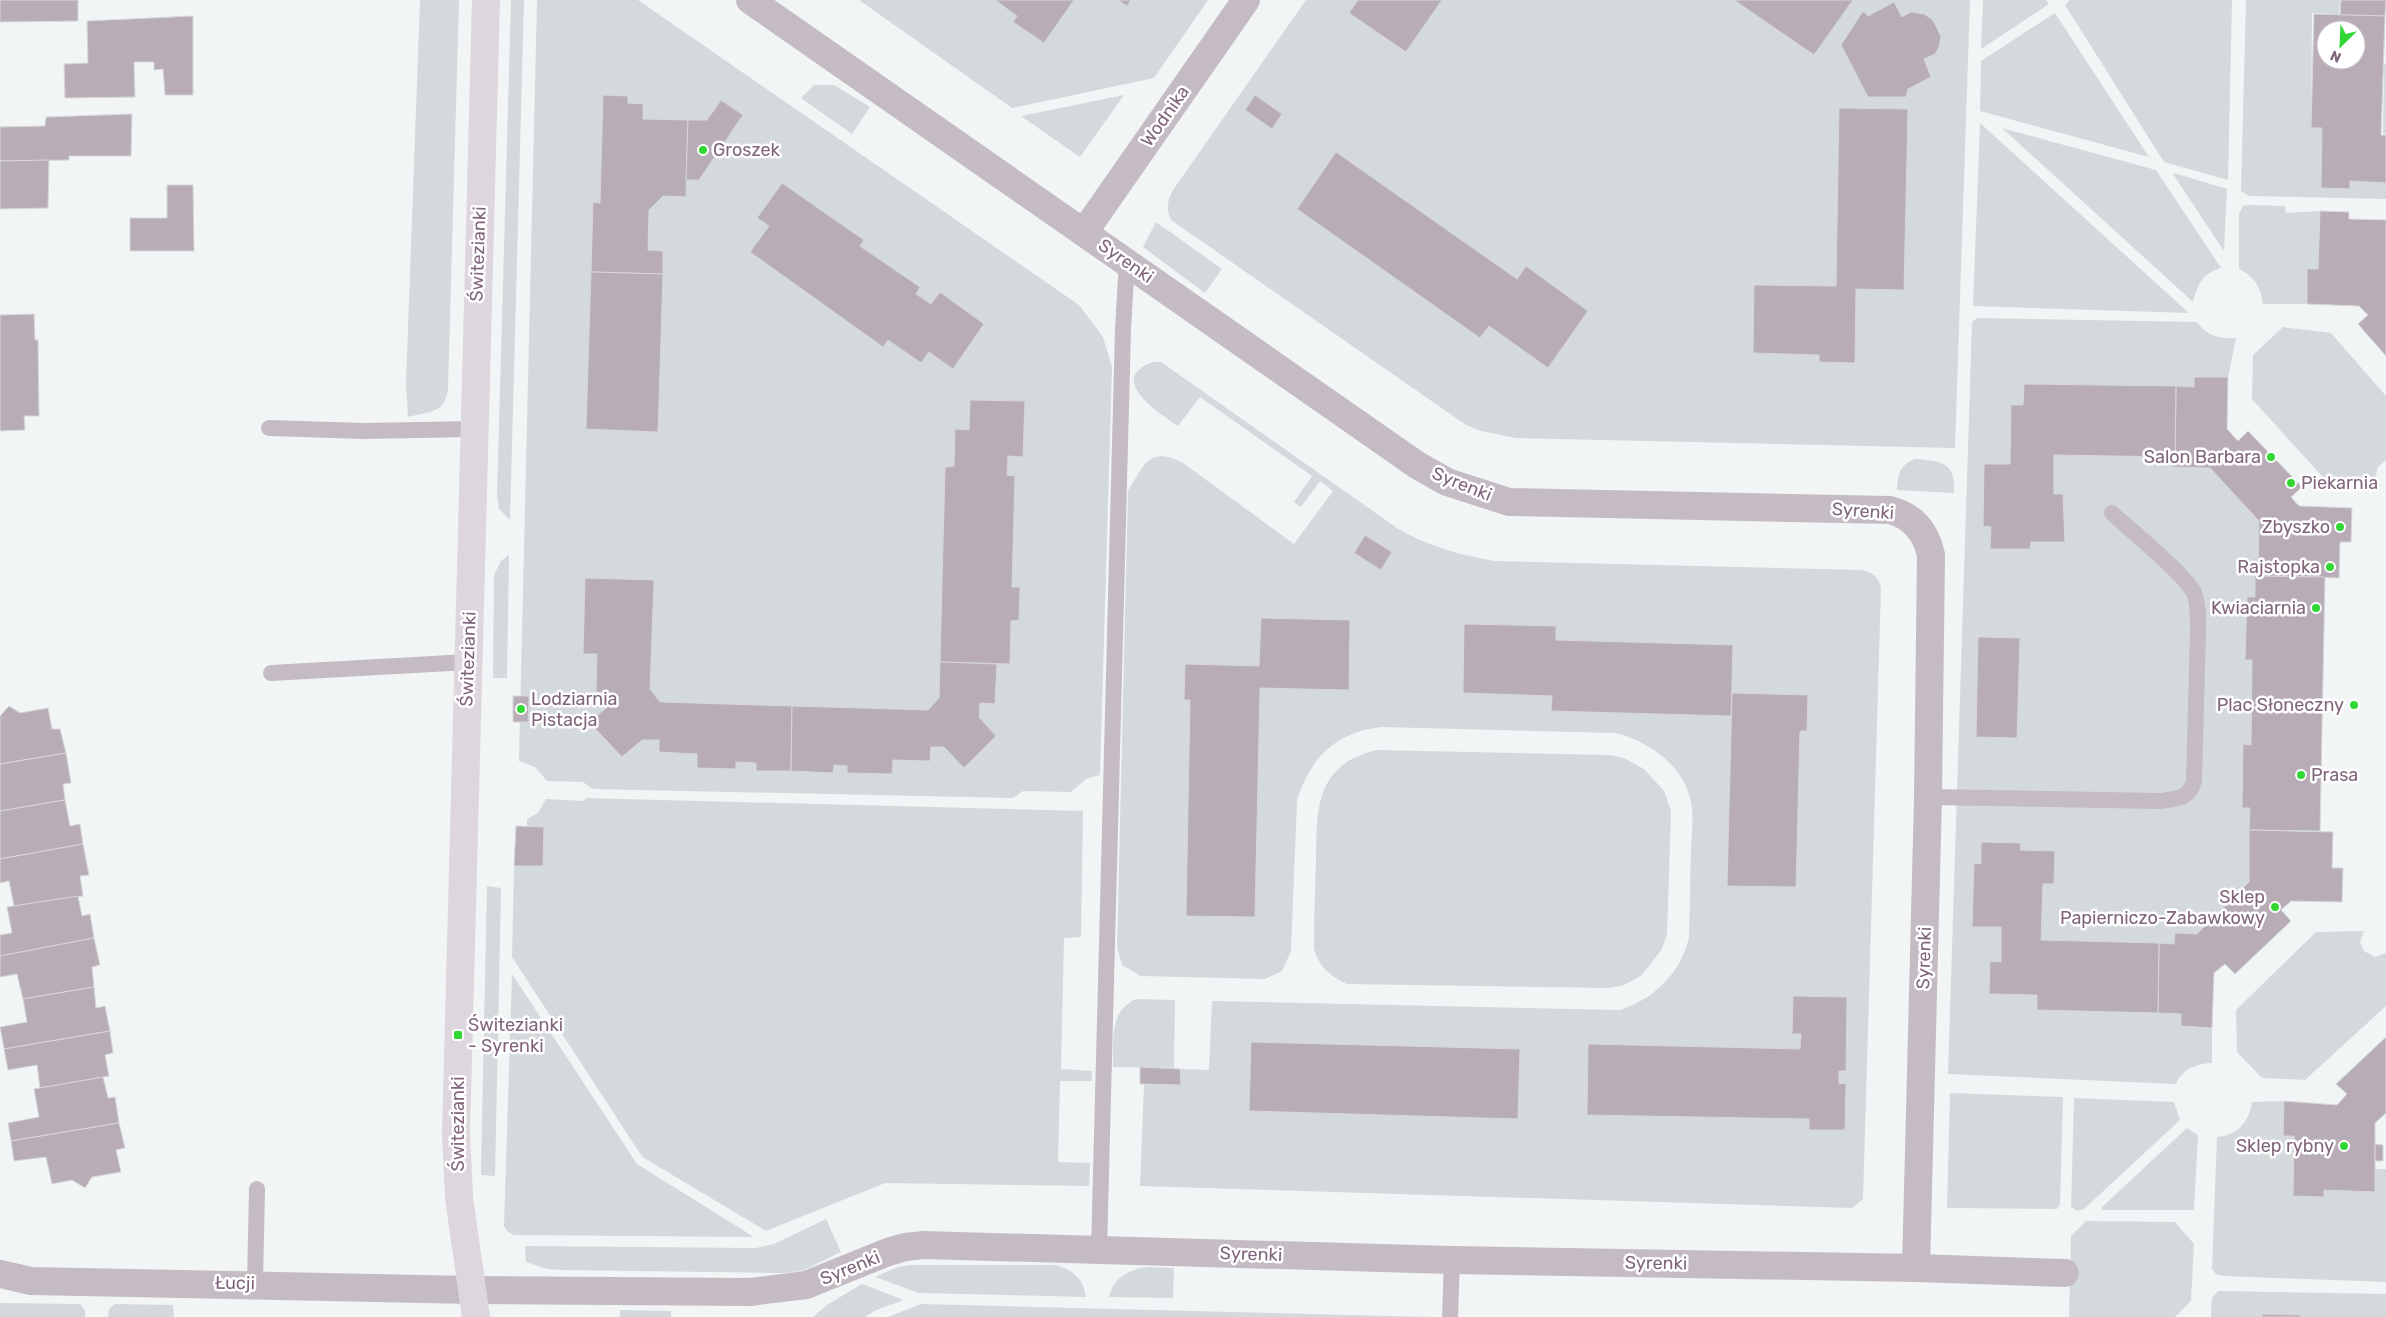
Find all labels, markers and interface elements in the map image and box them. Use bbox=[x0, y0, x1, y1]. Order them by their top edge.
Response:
north arrow bbox=[2316, 20, 2366, 70]
text: N bbox=[2328, 47, 2344, 66]
street label: Wodnika bbox=[1136, 81, 1194, 151]
place label: Groszek bbox=[713, 139, 781, 161]
marker: Groszek bbox=[697, 144, 709, 156]
street label: Świtezianki bbox=[465, 206, 491, 302]
street label: Syrenki bbox=[1094, 234, 1158, 288]
place label: Salon Barbara bbox=[2144, 446, 2261, 468]
marker: Salon Barbara bbox=[2265, 451, 2277, 463]
street label: Syrenki bbox=[1429, 462, 1495, 506]
place label: Piekarnia bbox=[2301, 472, 2378, 494]
marker: Piekarnia bbox=[2285, 477, 2297, 489]
street label: Syrenki bbox=[1831, 498, 1895, 524]
place label: Zbyszko bbox=[2262, 516, 2330, 538]
marker: Zbyszko bbox=[2334, 521, 2346, 533]
place label: Rajstopka bbox=[2237, 556, 2320, 578]
marker: Rajstopka bbox=[2324, 561, 2336, 573]
place label: Kwiaciarnia bbox=[2211, 597, 2306, 619]
marker: Kwiaciarnia bbox=[2310, 602, 2322, 614]
street label: Świtezianki bbox=[455, 611, 481, 707]
place label: Lodziarnia Pistacja bbox=[531, 688, 617, 731]
place label: Plac Słoneczny bbox=[2217, 694, 2344, 716]
marker: Plac Słoneczny bbox=[2348, 699, 2360, 711]
marker: Lodziarnia Pistacja bbox=[515, 703, 527, 715]
place label: Prasa bbox=[2311, 764, 2358, 786]
marker: Prasa bbox=[2295, 769, 2307, 781]
place label: Sklep Papierniczo-Zabawkowy bbox=[2060, 886, 2265, 929]
marker: Sklep Papierniczo-Zabawkowy bbox=[2269, 901, 2281, 913]
street label: Syrenki bbox=[1912, 926, 1936, 990]
place label: Świtezianki - Syrenki bbox=[468, 1014, 563, 1057]
marker: Świtezianki - Syrenki bbox=[452, 1029, 464, 1041]
street label: Świtezianki bbox=[447, 1076, 469, 1172]
place label: Sklep rybny bbox=[2236, 1135, 2334, 1157]
marker: Sklep rybny bbox=[2338, 1140, 2350, 1152]
street label: Syrenki bbox=[1219, 1242, 1283, 1266]
street label: Syrenki bbox=[817, 1246, 883, 1290]
street label: Syrenki bbox=[1625, 1251, 1687, 1275]
street label: Łucji bbox=[215, 1272, 255, 1294]

